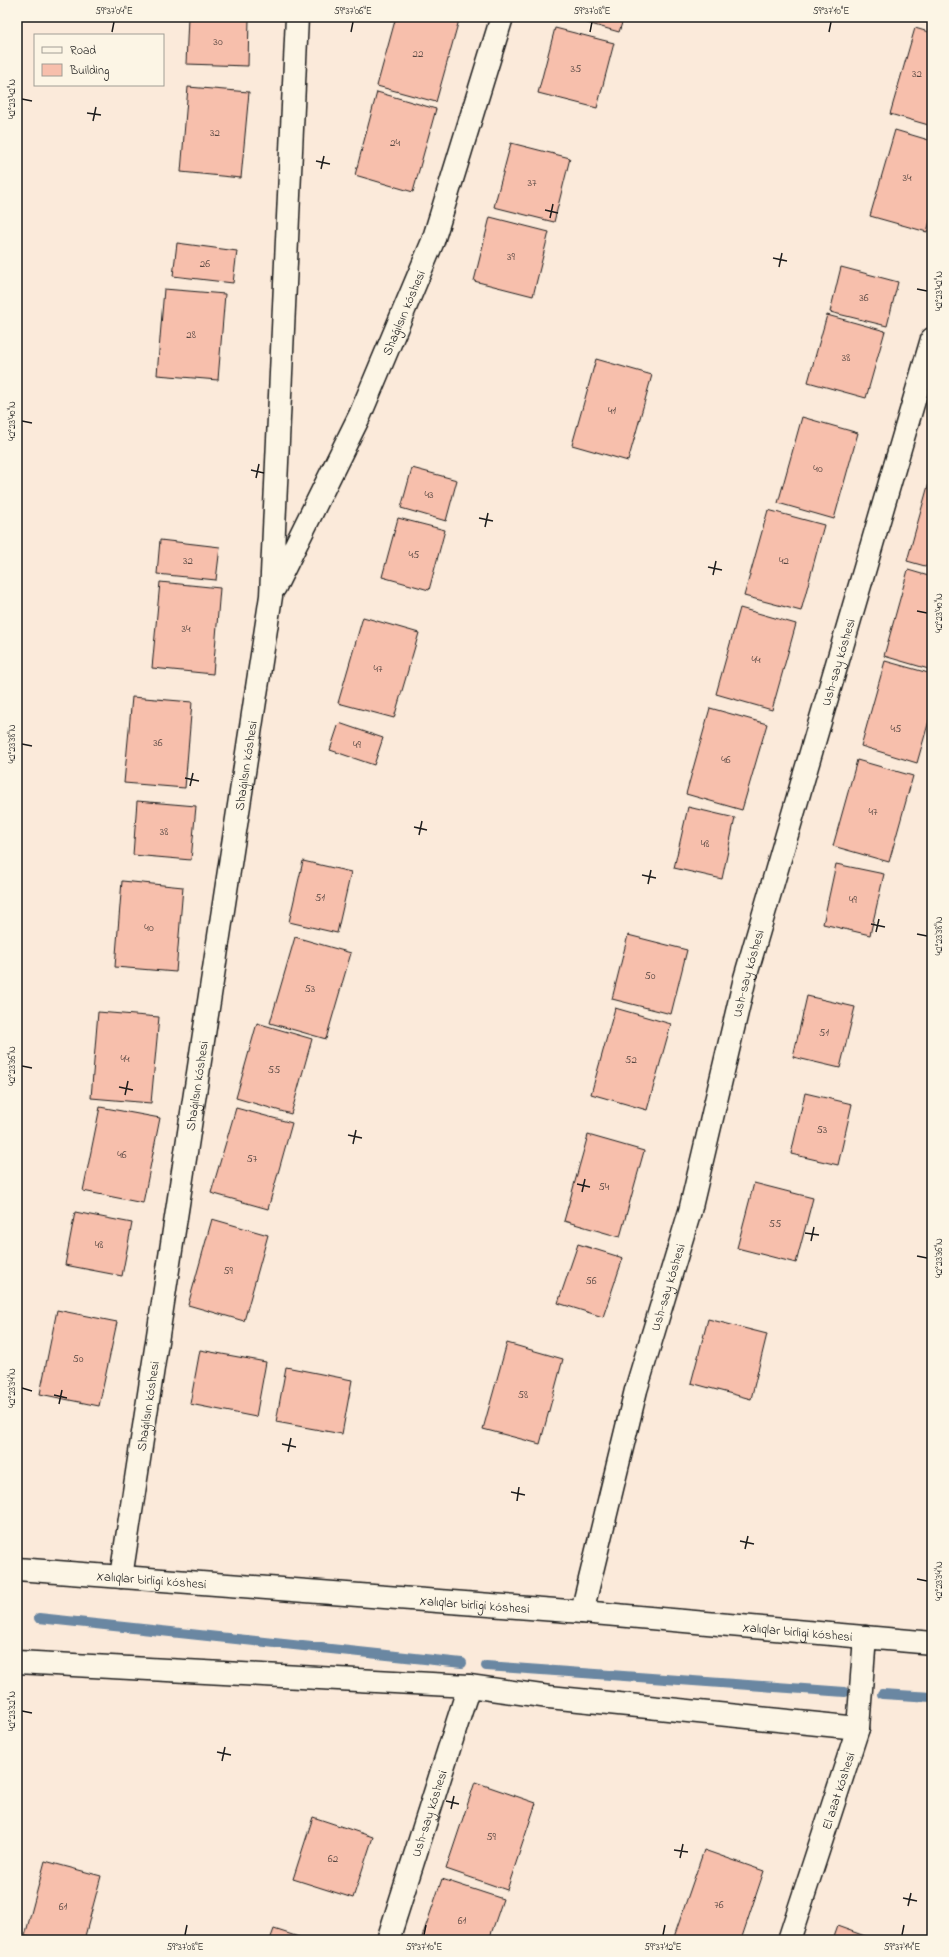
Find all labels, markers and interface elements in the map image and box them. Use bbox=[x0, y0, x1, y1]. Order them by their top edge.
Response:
text: 59°37'04"E bbox=[95, 4, 133, 19]
text: 59°37'06"E bbox=[334, 4, 372, 19]
text: 59°37'08"E bbox=[573, 4, 611, 19]
text: 59°37'10"E bbox=[813, 4, 849, 19]
legend bbox=[34, 34, 164, 86]
house number: 30 bbox=[213, 34, 223, 50]
text: Road bbox=[70, 42, 96, 60]
house number: 22 bbox=[413, 46, 424, 62]
house number: 35 bbox=[571, 61, 581, 77]
text: Building bbox=[69, 62, 109, 81]
house number: 32 bbox=[912, 66, 923, 82]
text: 42°23'42"N bbox=[5, 79, 20, 119]
house number: 32 bbox=[210, 125, 221, 141]
house number: 24 bbox=[390, 135, 400, 151]
house number: 34 bbox=[902, 170, 912, 186]
house number: 37 bbox=[527, 175, 537, 191]
house number: 39 bbox=[507, 249, 516, 265]
house number: 26 bbox=[200, 256, 210, 272]
street label: Shaǵılsın kóshesi bbox=[378, 268, 431, 359]
text: 42°23'42"N bbox=[932, 271, 947, 311]
house number: 36 bbox=[859, 290, 869, 306]
house number: 28 bbox=[186, 327, 196, 343]
house number: 38 bbox=[842, 350, 850, 366]
text: 42°23'40"N bbox=[5, 401, 20, 441]
house number: 41 bbox=[608, 403, 617, 419]
house number: 40 bbox=[813, 461, 823, 477]
house number: 43 bbox=[424, 487, 434, 503]
house number: 45 bbox=[409, 547, 419, 563]
house number: 32 bbox=[183, 553, 194, 569]
house number: 42 bbox=[779, 553, 790, 569]
text: 42°23'40"N bbox=[932, 593, 947, 633]
street label: Ush-say kóshesi bbox=[817, 617, 861, 708]
house number: 34 bbox=[181, 621, 191, 637]
house number: 44 bbox=[751, 652, 761, 668]
house number: 47 bbox=[373, 661, 383, 677]
street label: Shaǵılsın kóshesi bbox=[230, 719, 263, 812]
house number: 45 bbox=[891, 721, 901, 737]
text: 42°23'38"N bbox=[5, 724, 20, 763]
house number: 36 bbox=[153, 735, 163, 751]
house number: 49 bbox=[353, 737, 362, 753]
house number: 46 bbox=[721, 752, 731, 768]
house number: 47 bbox=[868, 804, 878, 820]
house number: 38 bbox=[160, 824, 168, 840]
house number: 48 bbox=[701, 836, 709, 852]
house number: 51 bbox=[315, 890, 325, 906]
house number: 49 bbox=[849, 892, 858, 908]
text: 42°23'38"N bbox=[932, 916, 947, 955]
house number: 40 bbox=[144, 920, 154, 936]
street label: Ush-say kóshesi bbox=[728, 928, 770, 1019]
house number: 50 bbox=[644, 968, 656, 984]
house number: 53 bbox=[305, 981, 316, 997]
house number: 51 bbox=[819, 1025, 829, 1041]
street label: Shaǵılsın kóshesi bbox=[181, 1040, 214, 1132]
text: 42°23'36"N bbox=[5, 1046, 20, 1086]
house number: 44 bbox=[120, 1051, 130, 1067]
house number: 52 bbox=[625, 1052, 637, 1068]
house number: 55 bbox=[268, 1062, 280, 1078]
house number: 53 bbox=[817, 1122, 828, 1138]
house number: 46 bbox=[117, 1147, 127, 1163]
house number: 57 bbox=[247, 1151, 258, 1167]
house number: 54 bbox=[599, 1179, 610, 1195]
house number: 55 bbox=[769, 1216, 781, 1232]
house number: 48 bbox=[95, 1237, 103, 1253]
text: 42°23'36"N bbox=[932, 1238, 947, 1278]
street label: Ush-say kóshesi bbox=[646, 1242, 691, 1333]
house number: 59 bbox=[223, 1263, 233, 1279]
house number: 56 bbox=[585, 1273, 597, 1289]
house number: 50 bbox=[72, 1351, 84, 1367]
street label: Shaǵılsın kóshesi bbox=[132, 1360, 165, 1452]
text: 42°23'34"N bbox=[5, 1368, 20, 1408]
house number: 58 bbox=[518, 1387, 528, 1403]
text: 42°23'34"N bbox=[932, 1561, 947, 1601]
street label: Xalıqlar birligi kóshesi bbox=[96, 1567, 207, 1594]
street label: Xalıqlar birligi kóshesi bbox=[419, 1592, 530, 1619]
street label: Xalıqlar birligi kóshesi bbox=[742, 1618, 853, 1647]
text: 42°23'32"N bbox=[5, 1691, 20, 1731]
street label: El azat kóshesi bbox=[818, 1750, 861, 1832]
street label: Ush-say kóshesi bbox=[407, 1768, 453, 1860]
house number: 59 bbox=[486, 1829, 496, 1845]
house number: 62 bbox=[328, 1851, 339, 1867]
house number: 76 bbox=[714, 1897, 724, 1913]
house number: 61 bbox=[59, 1899, 68, 1915]
house number: 61 bbox=[458, 1913, 467, 1929]
text: 59°37'08"E bbox=[166, 1940, 204, 1955]
text: 59°37'10"E bbox=[406, 1940, 442, 1955]
text: 59°37'12"E bbox=[644, 1940, 682, 1955]
text: 59°37'14"E bbox=[884, 1940, 920, 1955]

